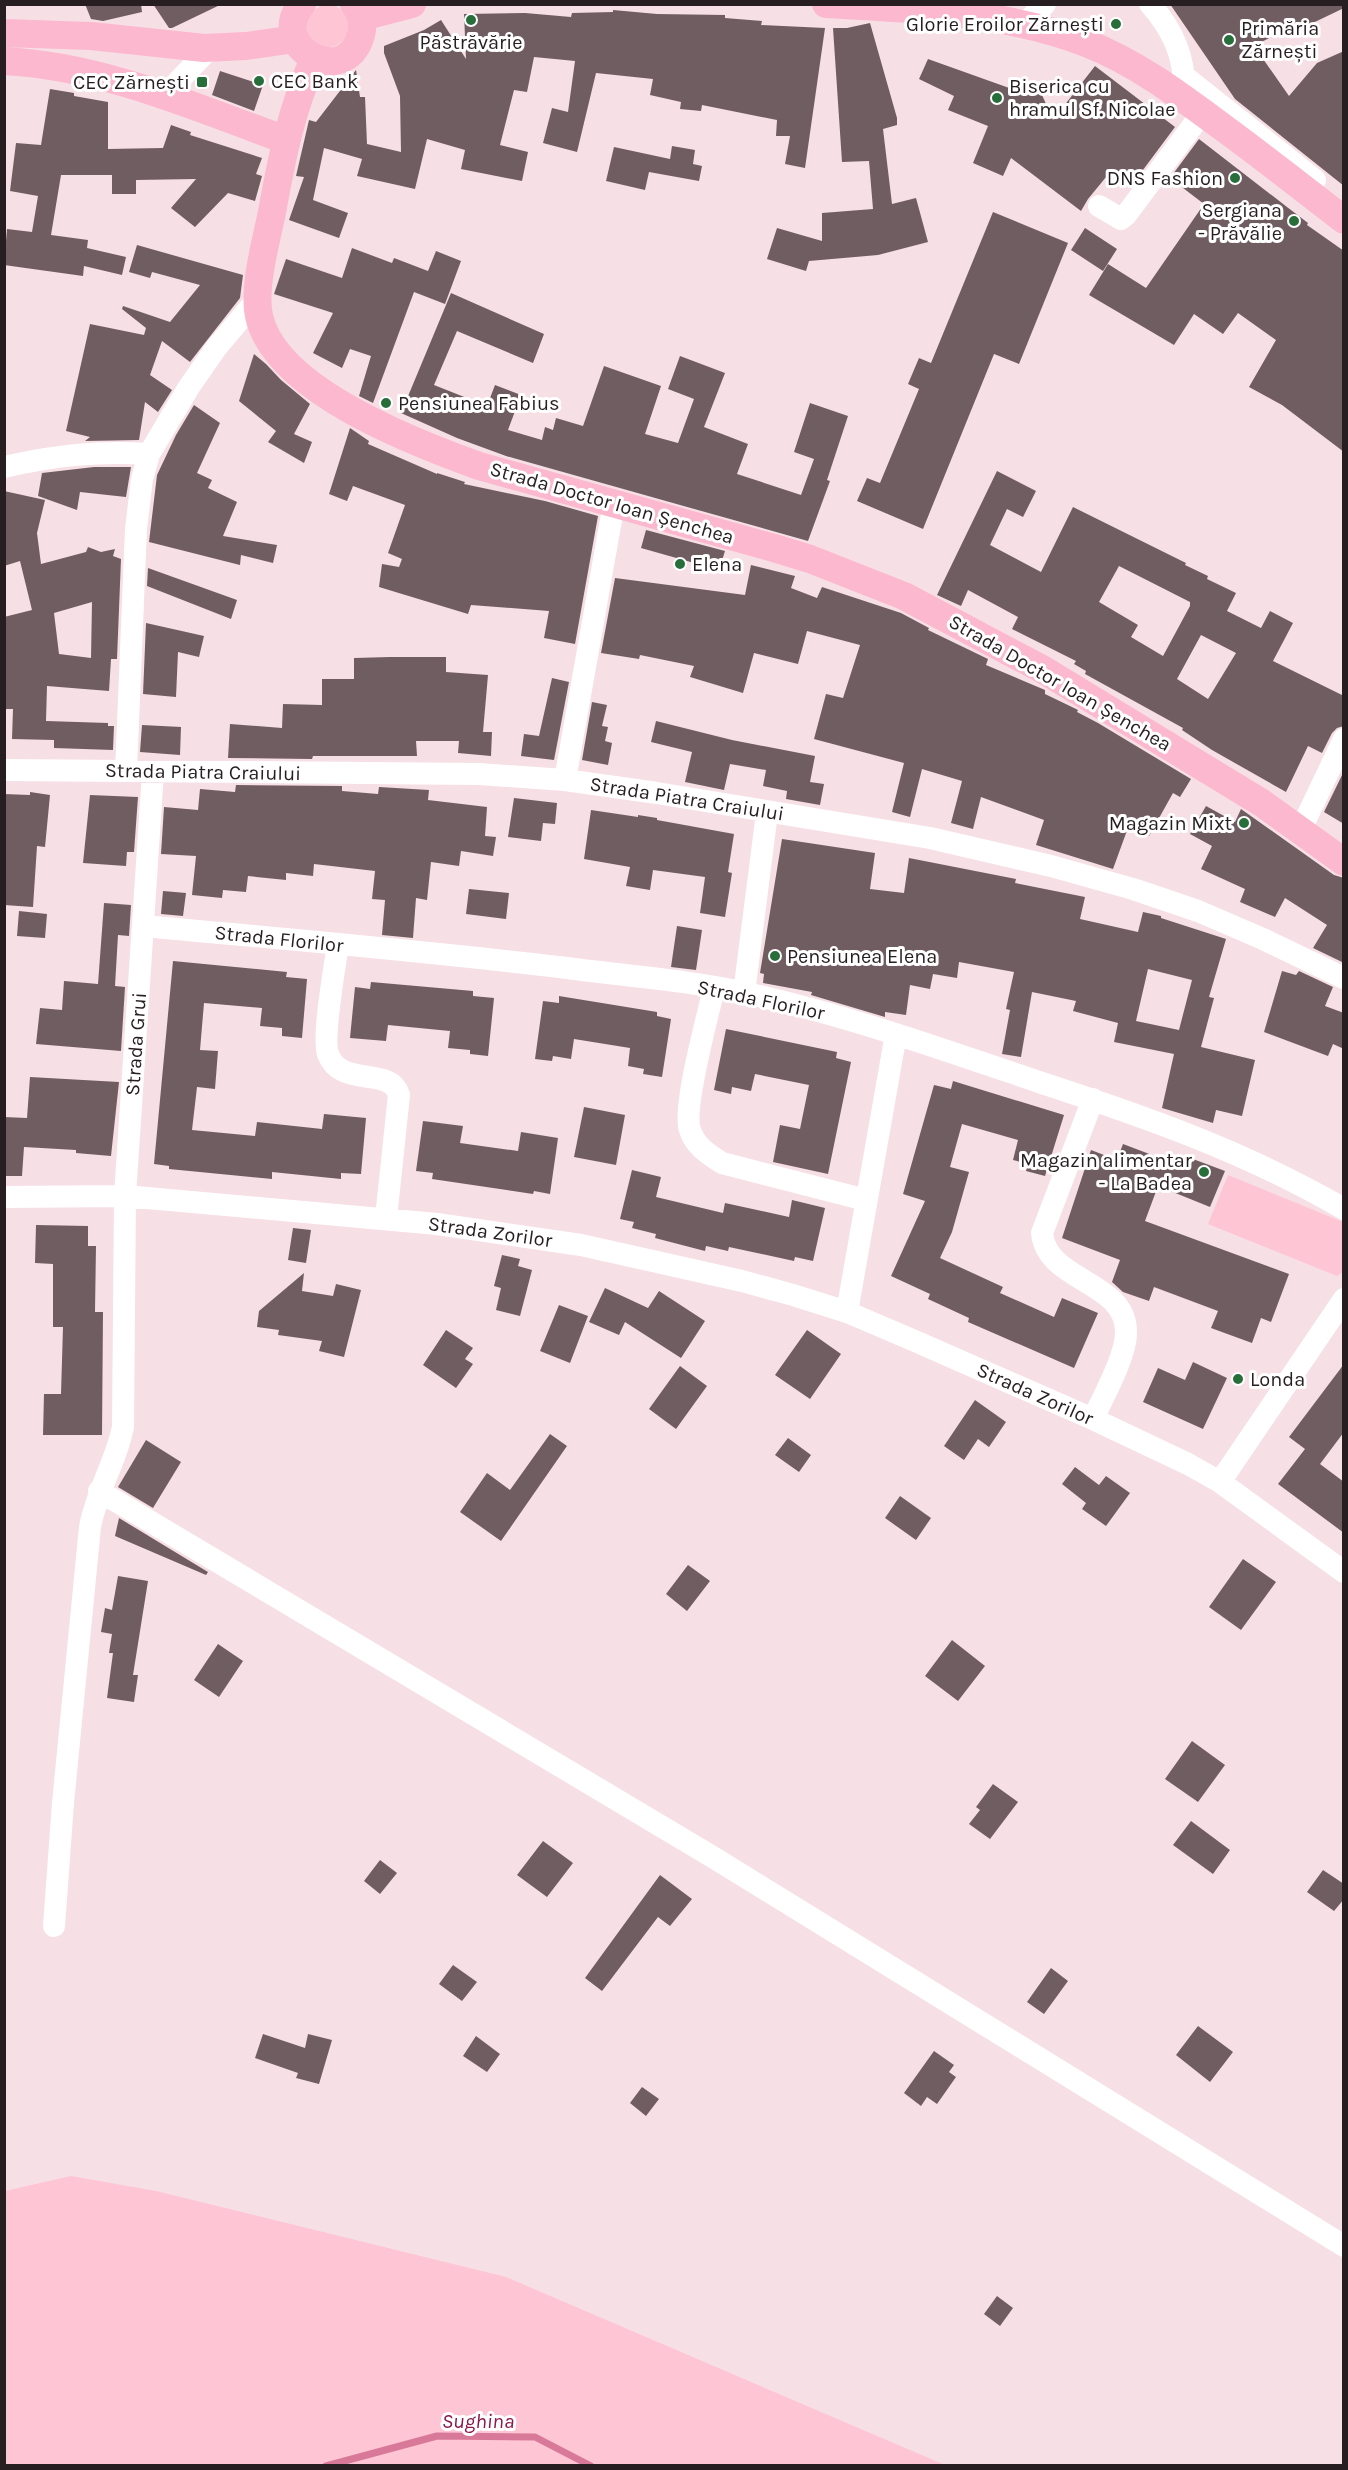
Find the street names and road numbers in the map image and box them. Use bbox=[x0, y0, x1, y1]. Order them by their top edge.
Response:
street label: Strada Doctor Ioan Șenchea bbox=[487, 457, 737, 549]
street label: Strada Doctor Ioan Șenchea bbox=[945, 610, 1175, 756]
street label: Strada Piatra Craiului bbox=[105, 759, 301, 785]
street label: Strada Piatra Craiului bbox=[588, 772, 786, 826]
street label: Strada Florilor bbox=[213, 921, 345, 957]
street label: Strada Florilor bbox=[695, 975, 827, 1025]
street label: Strada Grui bbox=[121, 992, 151, 1096]
street label: Strada Zorilor bbox=[426, 1212, 554, 1252]
street label: Strada Zorilor bbox=[973, 1358, 1098, 1430]

